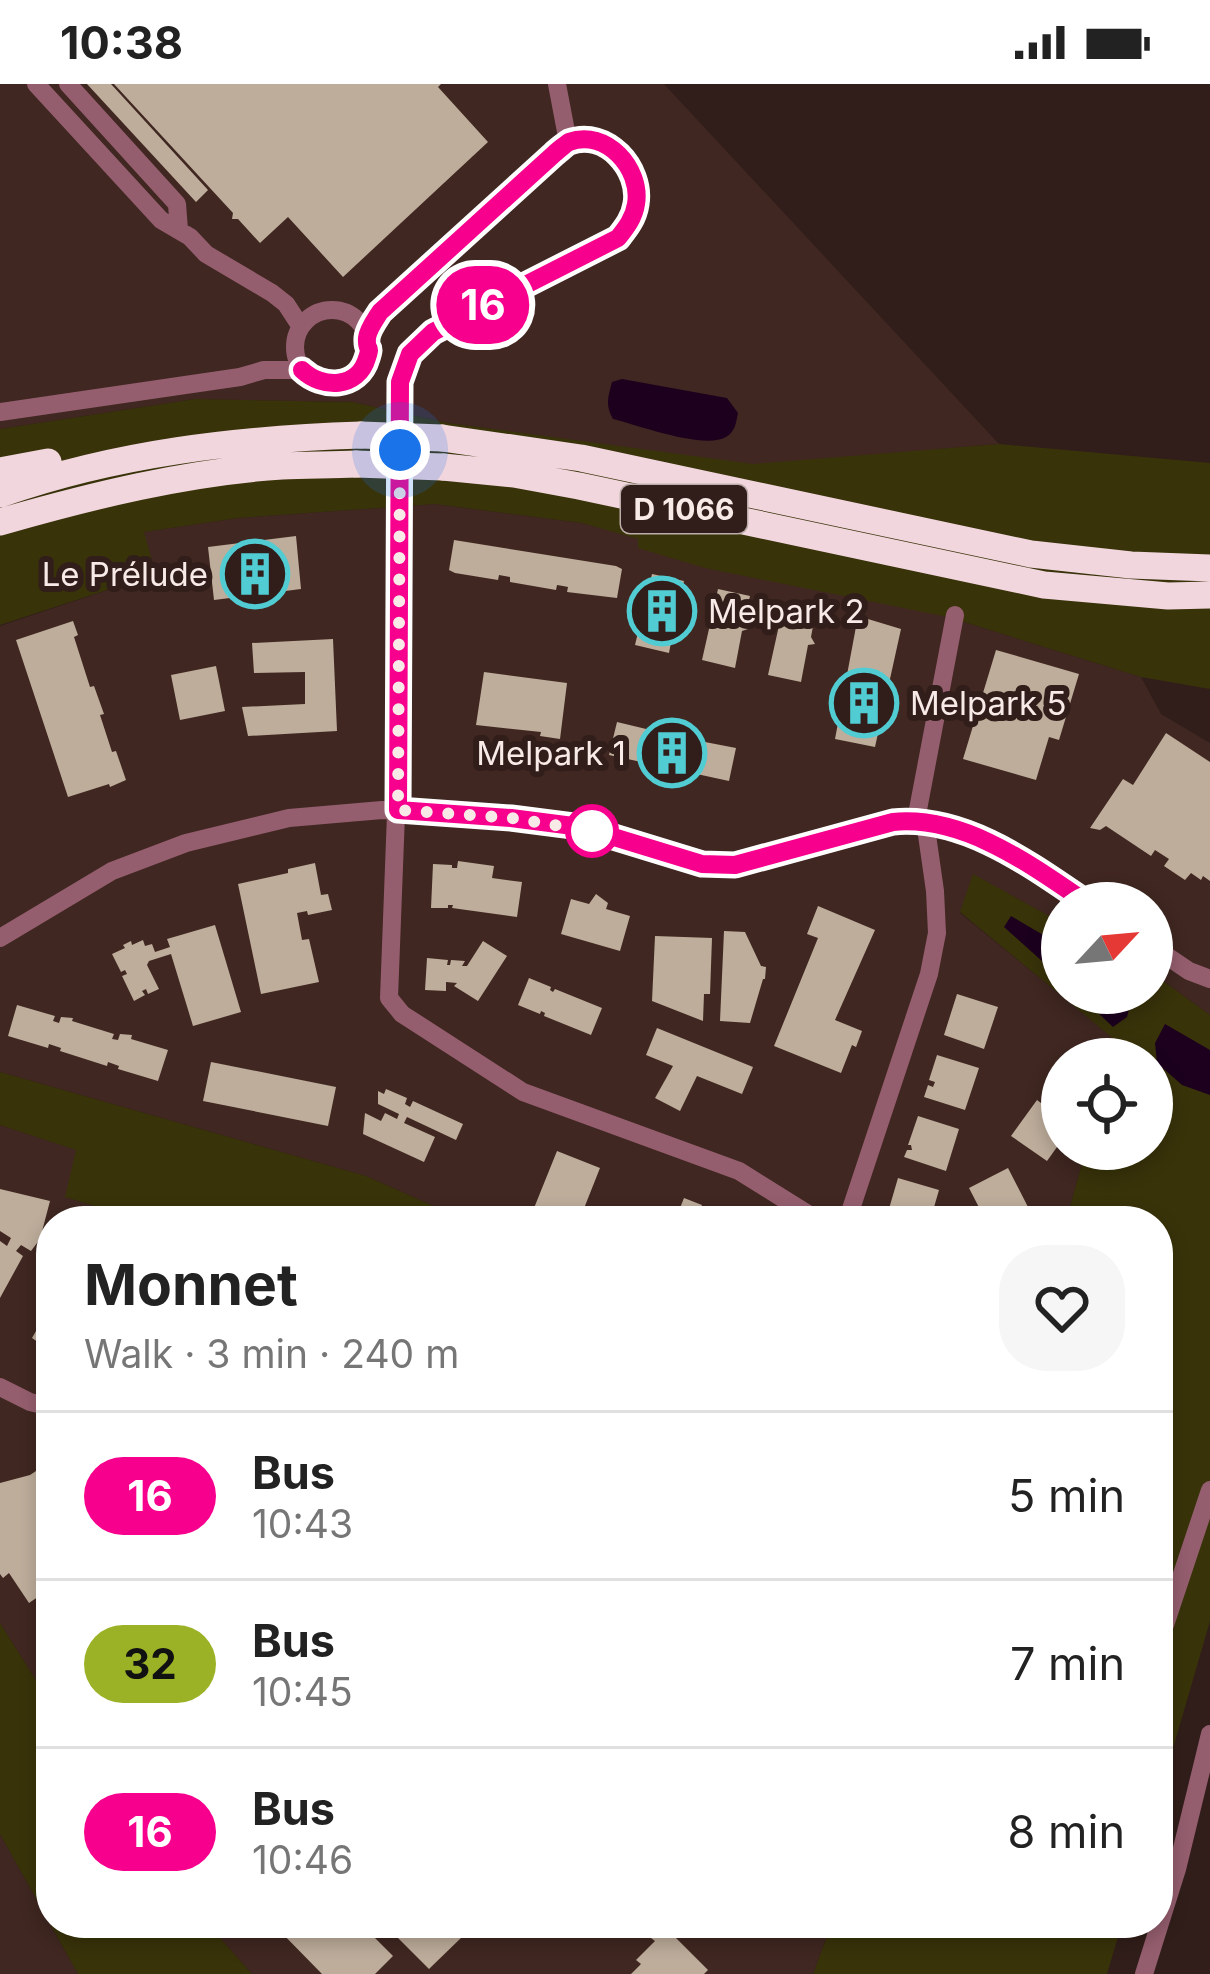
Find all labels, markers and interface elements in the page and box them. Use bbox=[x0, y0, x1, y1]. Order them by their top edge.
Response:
text: 10:38 bbox=[60, 15, 183, 70]
line badge: 16 bbox=[429, 266, 537, 344]
text: 16 bbox=[460, 279, 506, 330]
your location bbox=[370, 420, 430, 480]
road number: D 1066 bbox=[621, 485, 747, 533]
building icon: Le Prélude bbox=[220, 539, 290, 609]
place label: Le Prélude bbox=[42, 554, 208, 594]
building icon: Melpark 2 bbox=[627, 576, 697, 646]
place label: Melpark 2 bbox=[708, 591, 865, 631]
building icon: Melpark 5 bbox=[829, 668, 899, 738]
place label: Melpark 5 bbox=[910, 683, 1067, 723]
building icon: Melpark 1 bbox=[637, 718, 707, 788]
place label: Melpark 1 bbox=[476, 733, 626, 773]
unlabelled marker bbox=[567, 806, 617, 856]
north arrow bbox=[1041, 882, 1173, 1014]
map controls bbox=[1041, 882, 1173, 1170]
button: locate bbox=[1041, 1038, 1173, 1170]
button: heart bbox=[999, 1245, 1125, 1371]
text: Monnet bbox=[84, 1250, 298, 1319]
text: Walk · 3 min · 240 m bbox=[84, 1330, 459, 1377]
text: Bus bbox=[252, 1445, 335, 1500]
text: 5 min bbox=[1008, 1468, 1125, 1523]
text: 16 bbox=[127, 1470, 173, 1521]
text: 10:43 bbox=[252, 1500, 353, 1547]
text: Bus bbox=[252, 1613, 335, 1668]
text: 7 min bbox=[1010, 1636, 1125, 1691]
text: 32 bbox=[123, 1638, 177, 1689]
text: 10:45 bbox=[252, 1668, 353, 1715]
text: Bus bbox=[252, 1781, 335, 1836]
text: 8 min bbox=[1008, 1804, 1125, 1859]
text: 16 bbox=[127, 1806, 173, 1857]
text: 10:46 bbox=[252, 1836, 353, 1883]

